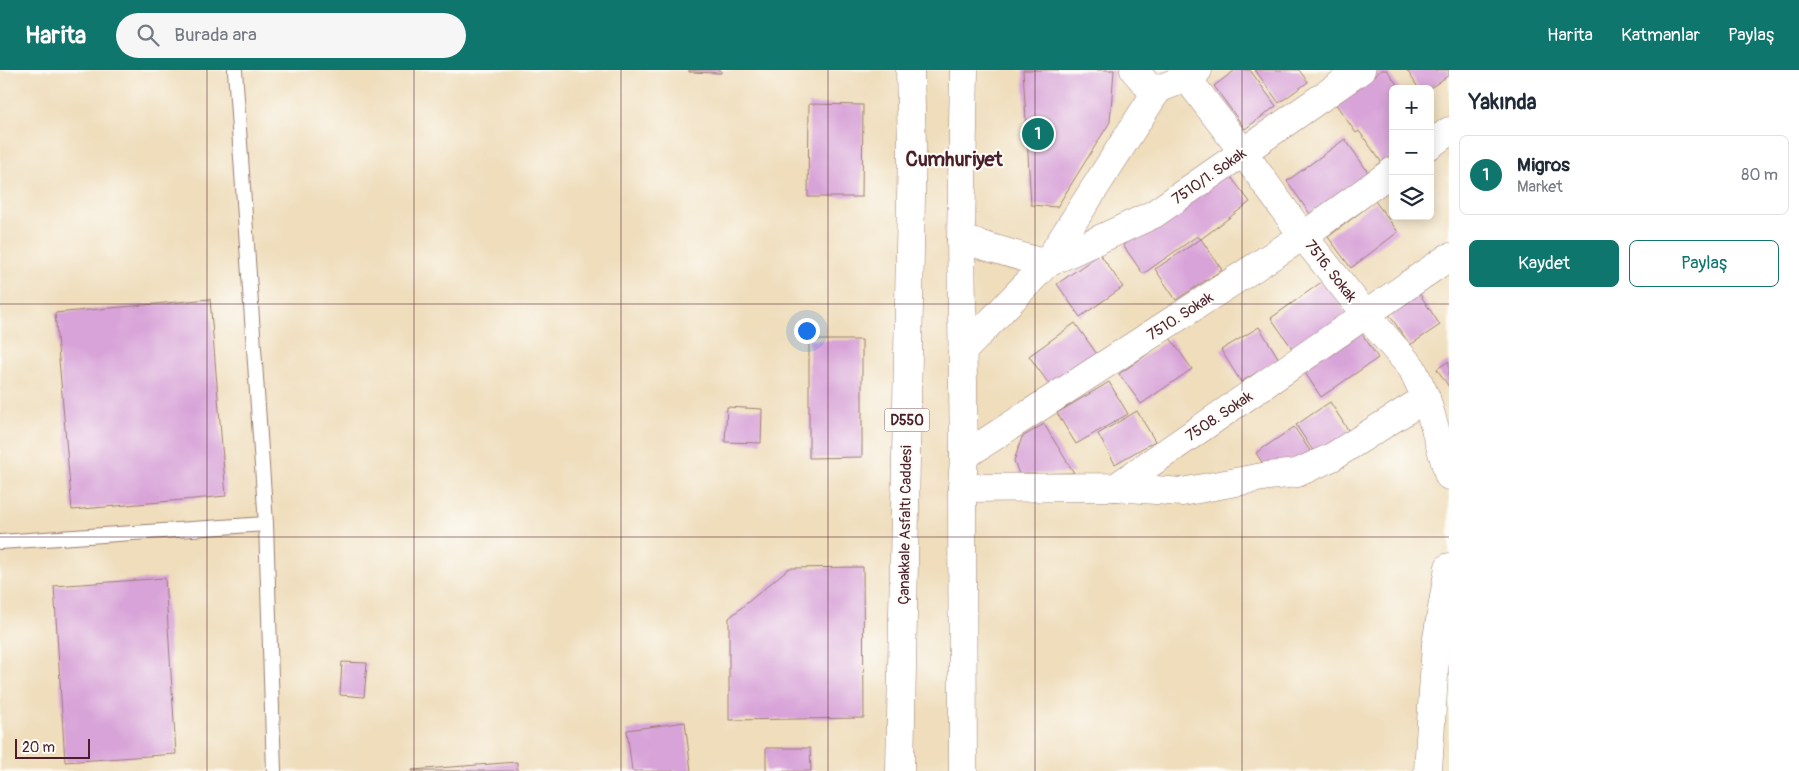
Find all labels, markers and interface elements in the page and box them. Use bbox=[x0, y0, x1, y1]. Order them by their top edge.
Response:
search box bbox=[116, 13, 466, 58]
text: Harita bbox=[25, 21, 86, 50]
icon: search bbox=[134, 21, 162, 49]
text: Burada ara bbox=[174, 23, 257, 47]
text: Harita bbox=[1547, 24, 1593, 47]
text: Katmanlar bbox=[1621, 24, 1700, 47]
text: Paylaş bbox=[1728, 24, 1774, 47]
map controls bbox=[1389, 85, 1434, 220]
button: + bbox=[1389, 85, 1434, 130]
text: Yakında bbox=[1469, 89, 1536, 116]
pin: 1 bbox=[1022, 115, 1054, 153]
button: − bbox=[1389, 130, 1434, 175]
street label: 7510/1. Sokak bbox=[1169, 143, 1251, 209]
district label: Cumhuriyet bbox=[906, 147, 1003, 172]
text: Migros bbox=[1517, 153, 1570, 177]
text: 1 bbox=[1483, 165, 1489, 185]
text: 80 m bbox=[1741, 165, 1778, 185]
button: layers bbox=[1389, 175, 1434, 220]
text: Market bbox=[1517, 177, 1563, 197]
street label: 7516. Sokak bbox=[1300, 236, 1361, 307]
button: Kaydet bbox=[1469, 240, 1619, 287]
button: Paylaş bbox=[1629, 240, 1779, 287]
street label: 7510. Sokak bbox=[1144, 288, 1218, 345]
your location bbox=[794, 318, 820, 344]
street label: 7508. Sokak bbox=[1182, 387, 1257, 446]
road number: D550 bbox=[884, 408, 930, 432]
street label: Çanakkale Asfaltı Caddesi bbox=[895, 445, 916, 605]
scale bar bbox=[15, 736, 90, 759]
text: 20 m bbox=[22, 739, 55, 756]

